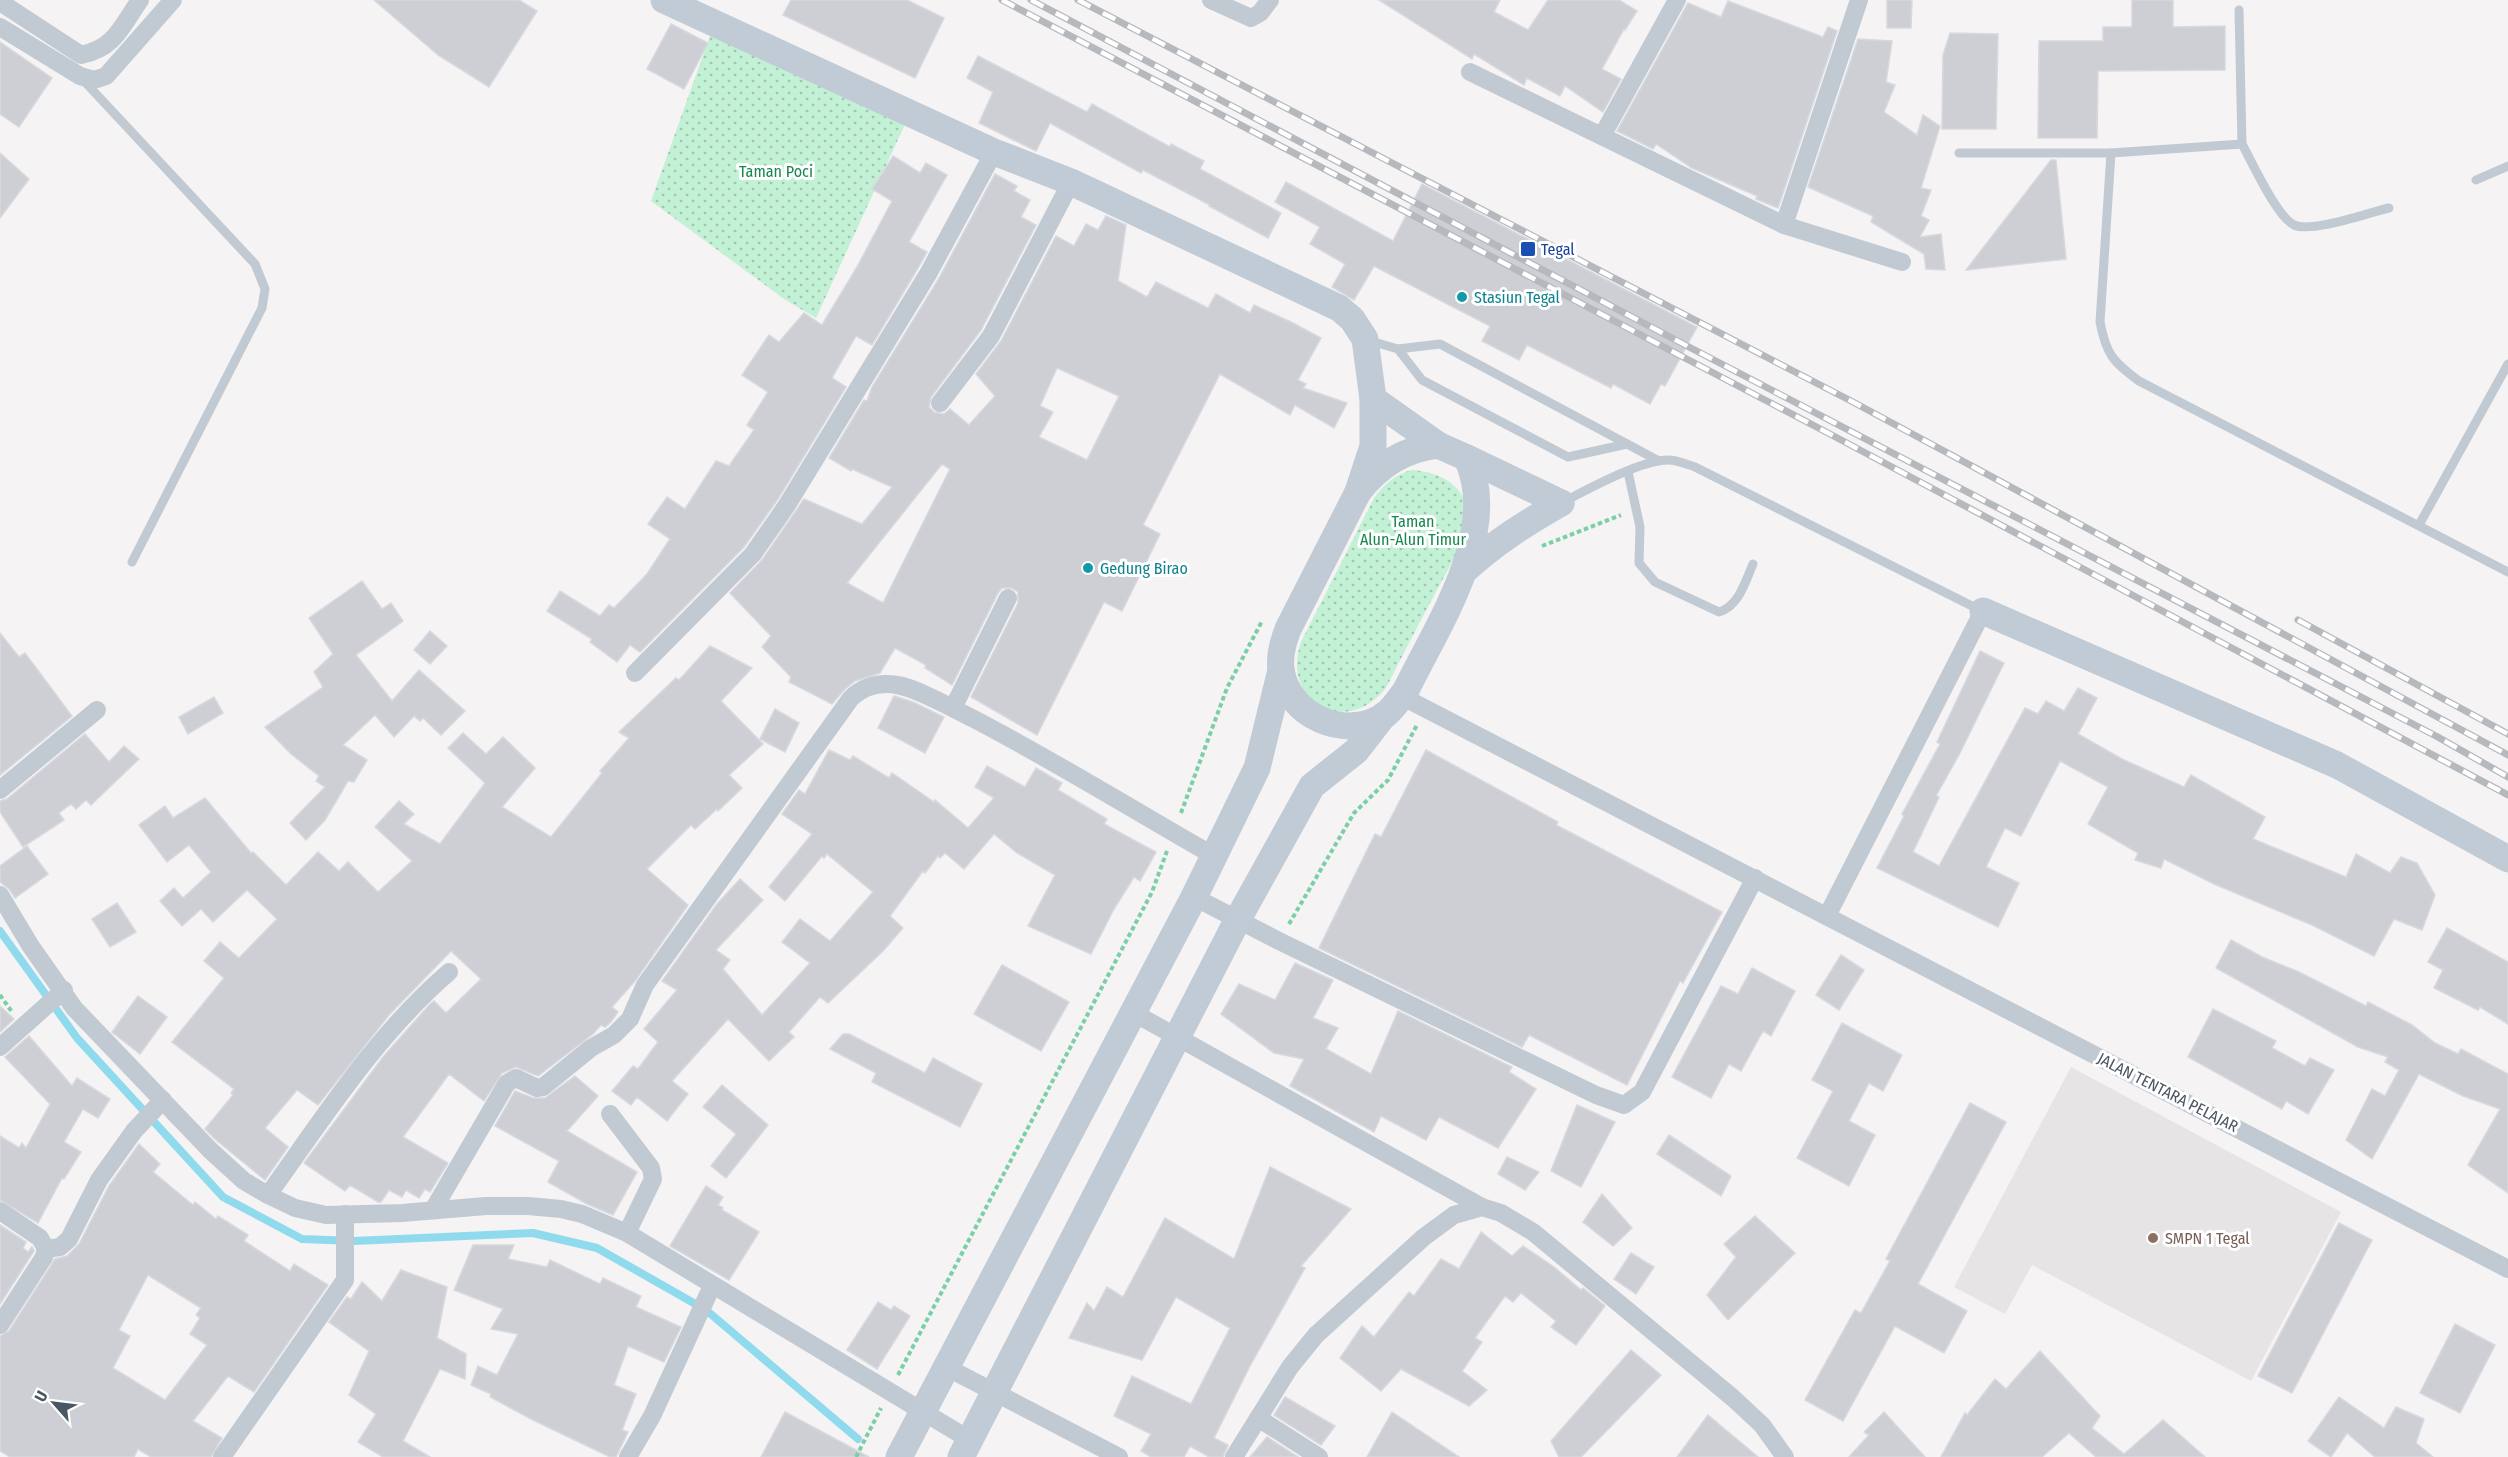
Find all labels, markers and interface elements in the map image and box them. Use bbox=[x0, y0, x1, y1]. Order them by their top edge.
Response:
park label: Taman Poci bbox=[739, 162, 813, 181]
marker: Tegal bbox=[1519, 240, 1537, 258]
place label: Tegal bbox=[1541, 240, 1575, 259]
place label: Stasiun Tegal bbox=[1474, 288, 1560, 307]
marker: Stasiun Tegal bbox=[1455, 290, 1469, 304]
park label: Taman Alun-Alun Timur bbox=[1360, 512, 1466, 549]
place label: Gedung Birao bbox=[1100, 559, 1188, 578]
marker: Gedung Birao bbox=[1081, 561, 1095, 575]
street label: JALAN TENTARA PELAJAR bbox=[2094, 1049, 2241, 1136]
place label: SMPN 1 Tegal bbox=[2165, 1229, 2250, 1248]
marker: SMPN 1 Tegal bbox=[2146, 1231, 2160, 1245]
north arrow bbox=[24, 1373, 84, 1433]
text: U bbox=[31, 1388, 52, 1405]

